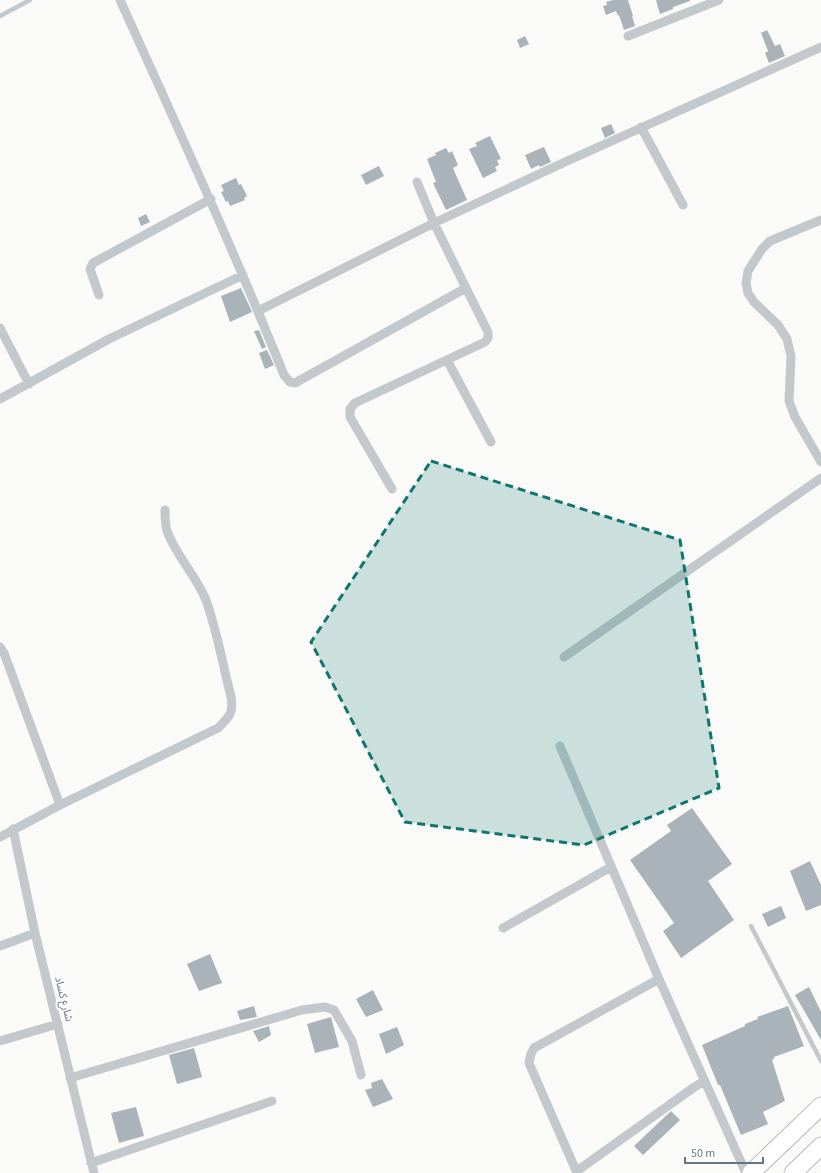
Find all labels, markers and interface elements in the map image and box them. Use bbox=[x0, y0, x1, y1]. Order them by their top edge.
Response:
street label: شارع كساد bbox=[51, 975, 77, 1023]
scale bar bbox=[685, 1139, 763, 1165]
text: 50 m bbox=[691, 1145, 715, 1162]

